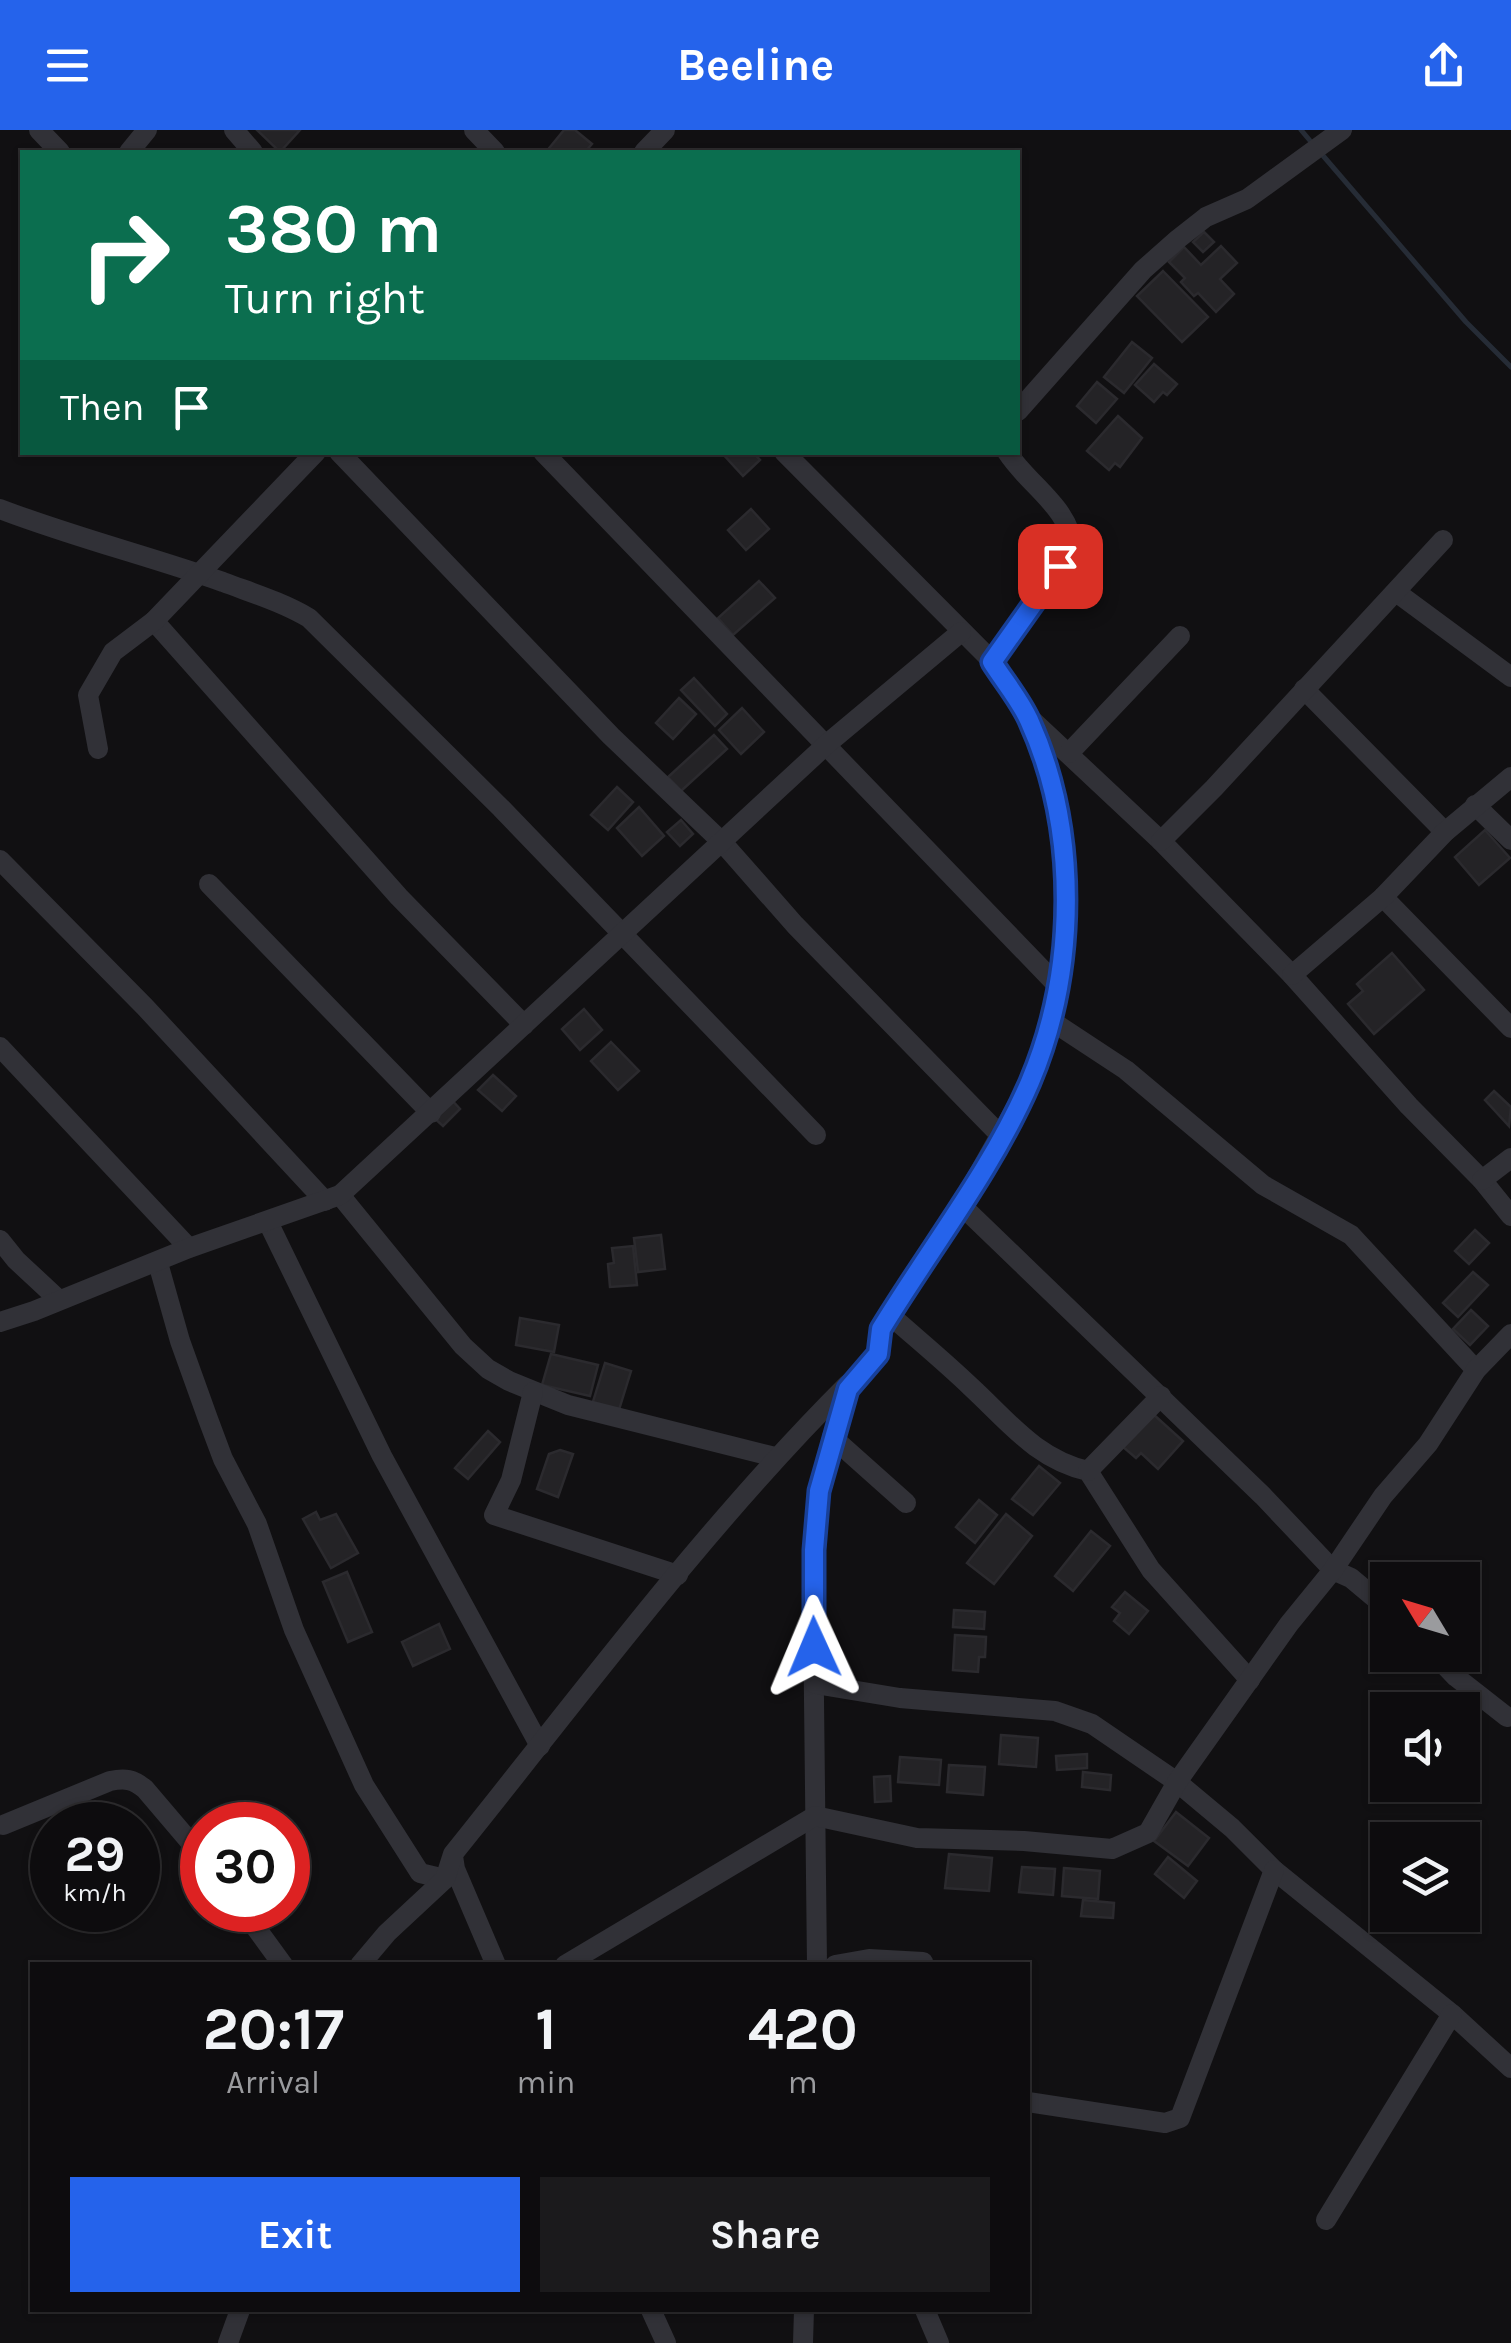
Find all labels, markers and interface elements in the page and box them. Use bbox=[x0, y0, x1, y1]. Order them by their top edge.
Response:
icon: menu bbox=[40, 38, 95, 93]
icon: share bbox=[1416, 38, 1471, 93]
text: Beeline bbox=[677, 39, 834, 91]
text: 380 m bbox=[225, 188, 442, 270]
icon: right bbox=[60, 190, 190, 320]
text: Turn right bbox=[225, 272, 425, 324]
icon: arrive bbox=[164, 380, 219, 435]
text: Then bbox=[60, 385, 144, 430]
pin bbox=[1018, 524, 1103, 609]
icon: arrive bbox=[1033, 539, 1088, 594]
north arrow bbox=[1370, 1562, 1480, 1672]
map controls bbox=[1370, 1562, 1480, 1932]
position arrow bbox=[762, 1595, 866, 1699]
button: sound bbox=[1370, 1692, 1480, 1802]
speed limit sign: 30 bbox=[180, 1802, 310, 1932]
button: layers bbox=[1370, 1822, 1480, 1932]
text: 29 bbox=[65, 1825, 125, 1884]
text: km/h bbox=[63, 1878, 127, 1907]
text: 20:17 bbox=[202, 1994, 344, 2064]
text: 1 bbox=[535, 1994, 557, 2064]
text: 420 bbox=[748, 1994, 858, 2064]
text: Arrival bbox=[226, 2064, 320, 2101]
text: min bbox=[516, 2064, 575, 2101]
text: m bbox=[788, 2064, 818, 2101]
button: Exit bbox=[70, 2177, 520, 2292]
button: Share bbox=[540, 2177, 990, 2292]

